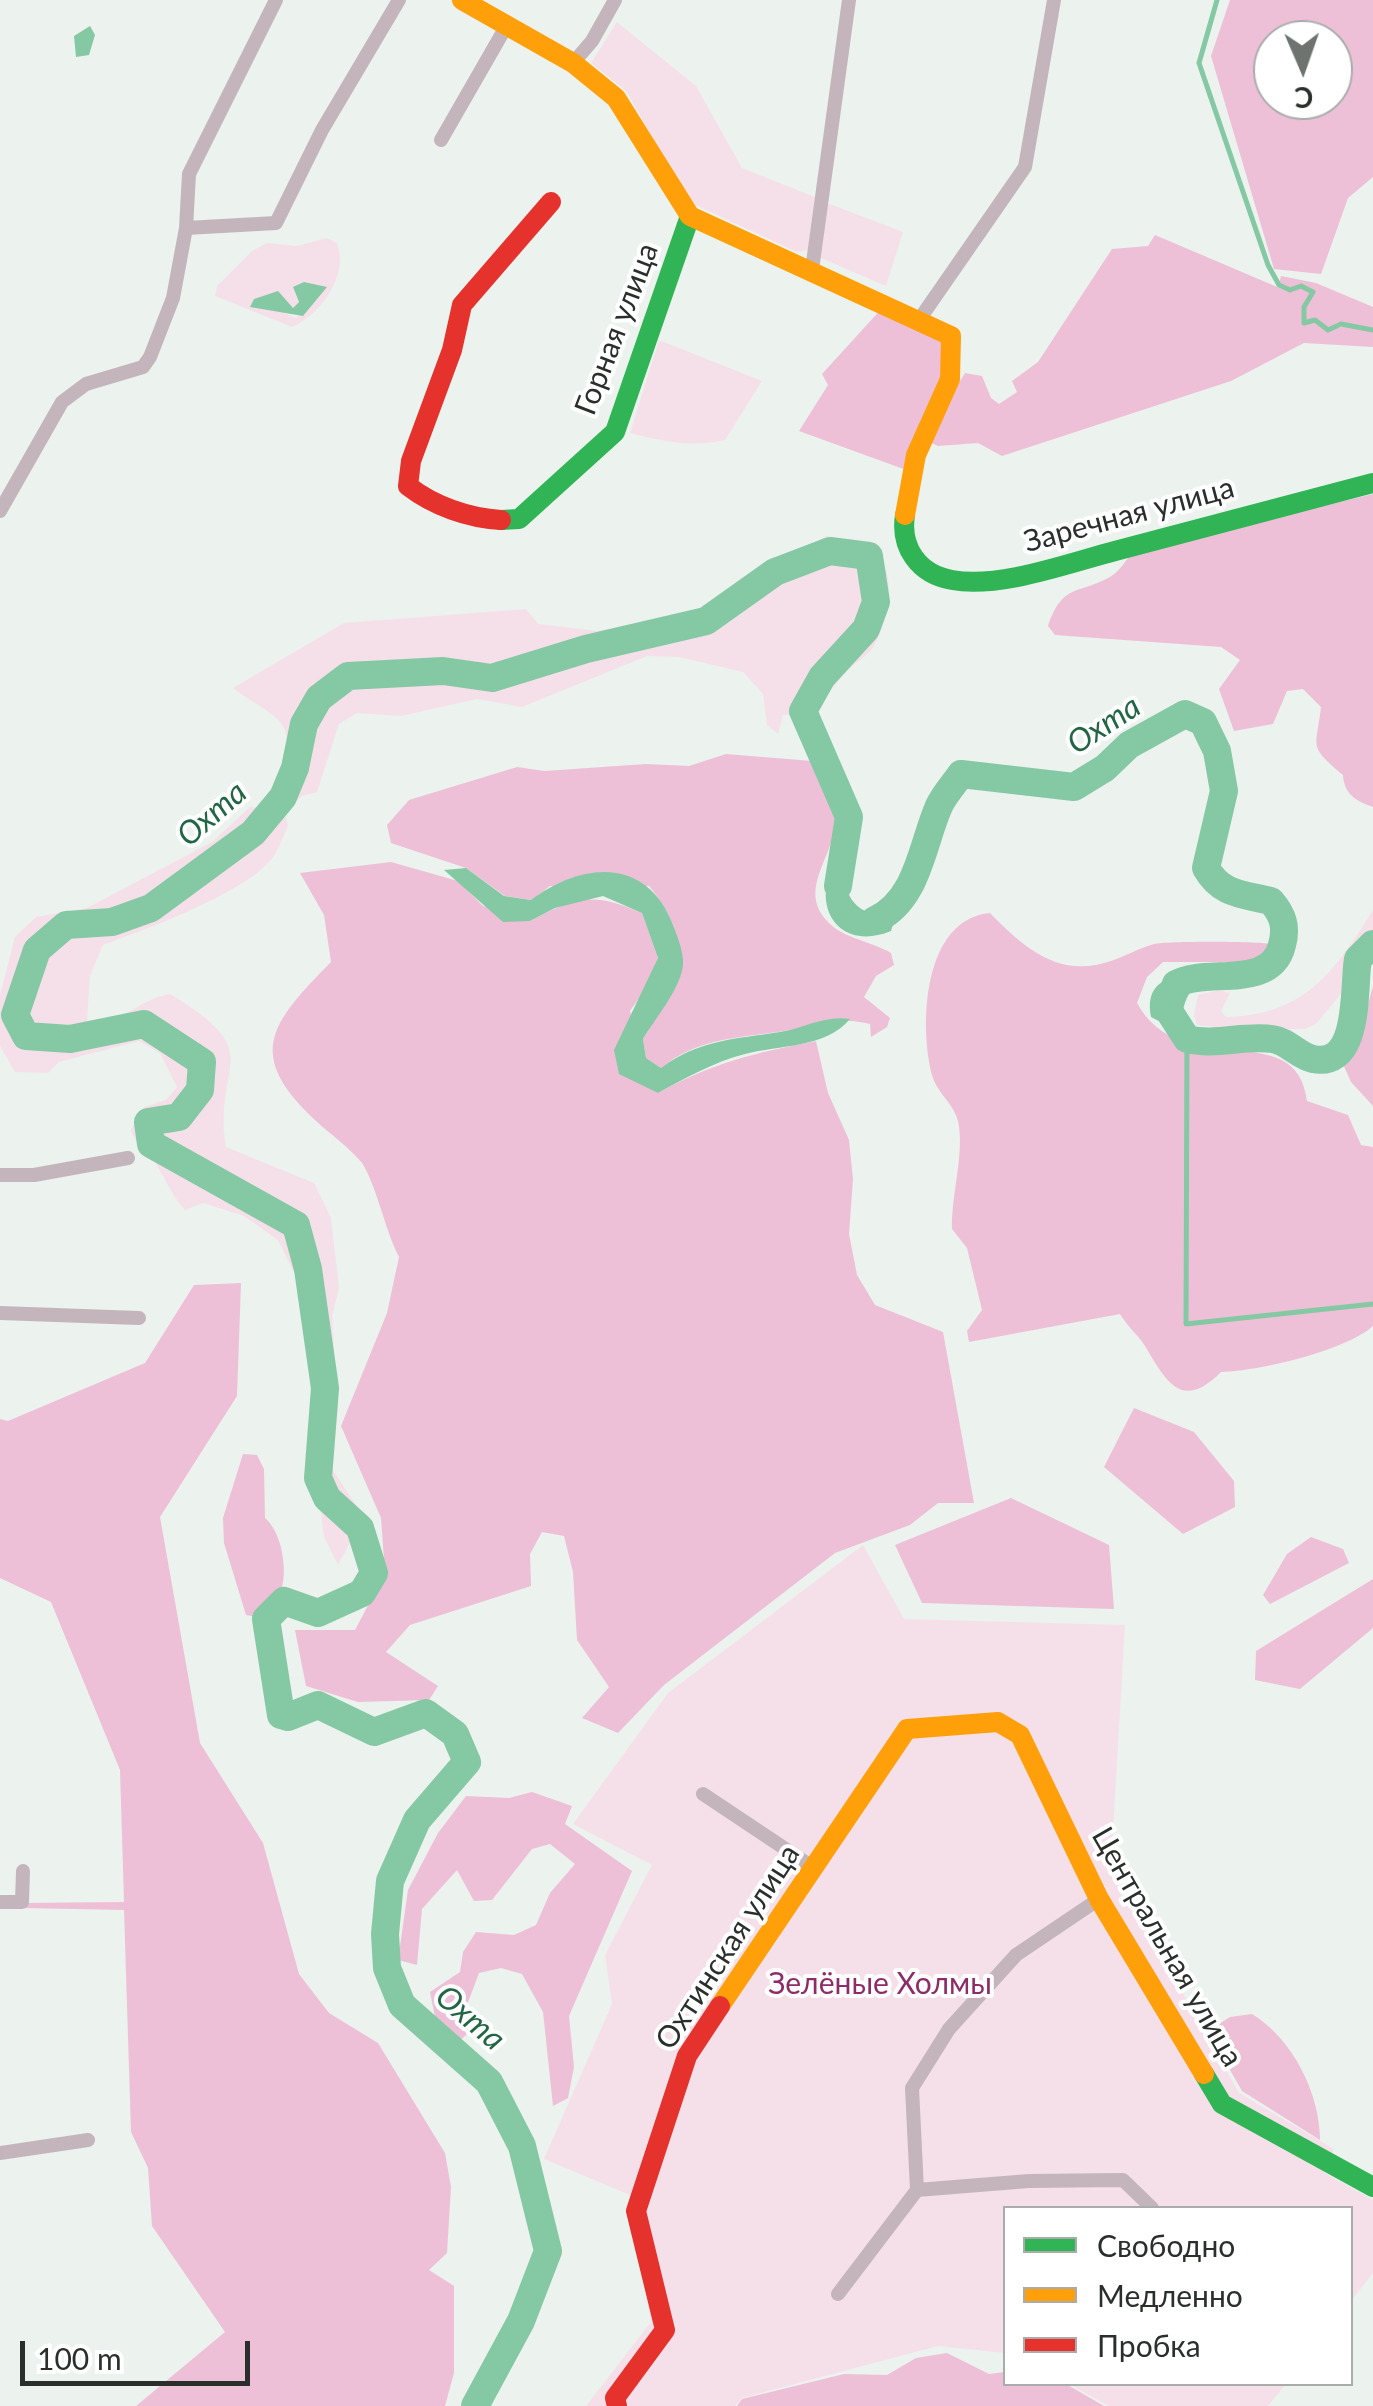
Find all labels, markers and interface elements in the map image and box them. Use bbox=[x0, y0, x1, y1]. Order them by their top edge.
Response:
north arrow bbox=[1253, 20, 1353, 120]
text: С bbox=[1294, 81, 1314, 115]
street label: Горная улица bbox=[568, 238, 666, 420]
street label: Заречная улица bbox=[1020, 470, 1238, 560]
water label: Охта bbox=[1060, 687, 1148, 763]
water label: Охта bbox=[169, 773, 255, 855]
street label: Центральная улица bbox=[1084, 1821, 1250, 2073]
street label: Охтинская улица bbox=[648, 1838, 808, 2056]
park label: Зелёные Холмы bbox=[768, 1966, 992, 2002]
water label: Охта bbox=[427, 1977, 513, 2059]
legend bbox=[1003, 2206, 1353, 2386]
text: Свободно bbox=[1097, 2227, 1235, 2263]
text: Медленно bbox=[1097, 2277, 1243, 2313]
scale bar bbox=[25, 2321, 255, 2383]
text: Пробка bbox=[1097, 2327, 1201, 2363]
text: 100 m bbox=[37, 2340, 122, 2376]

